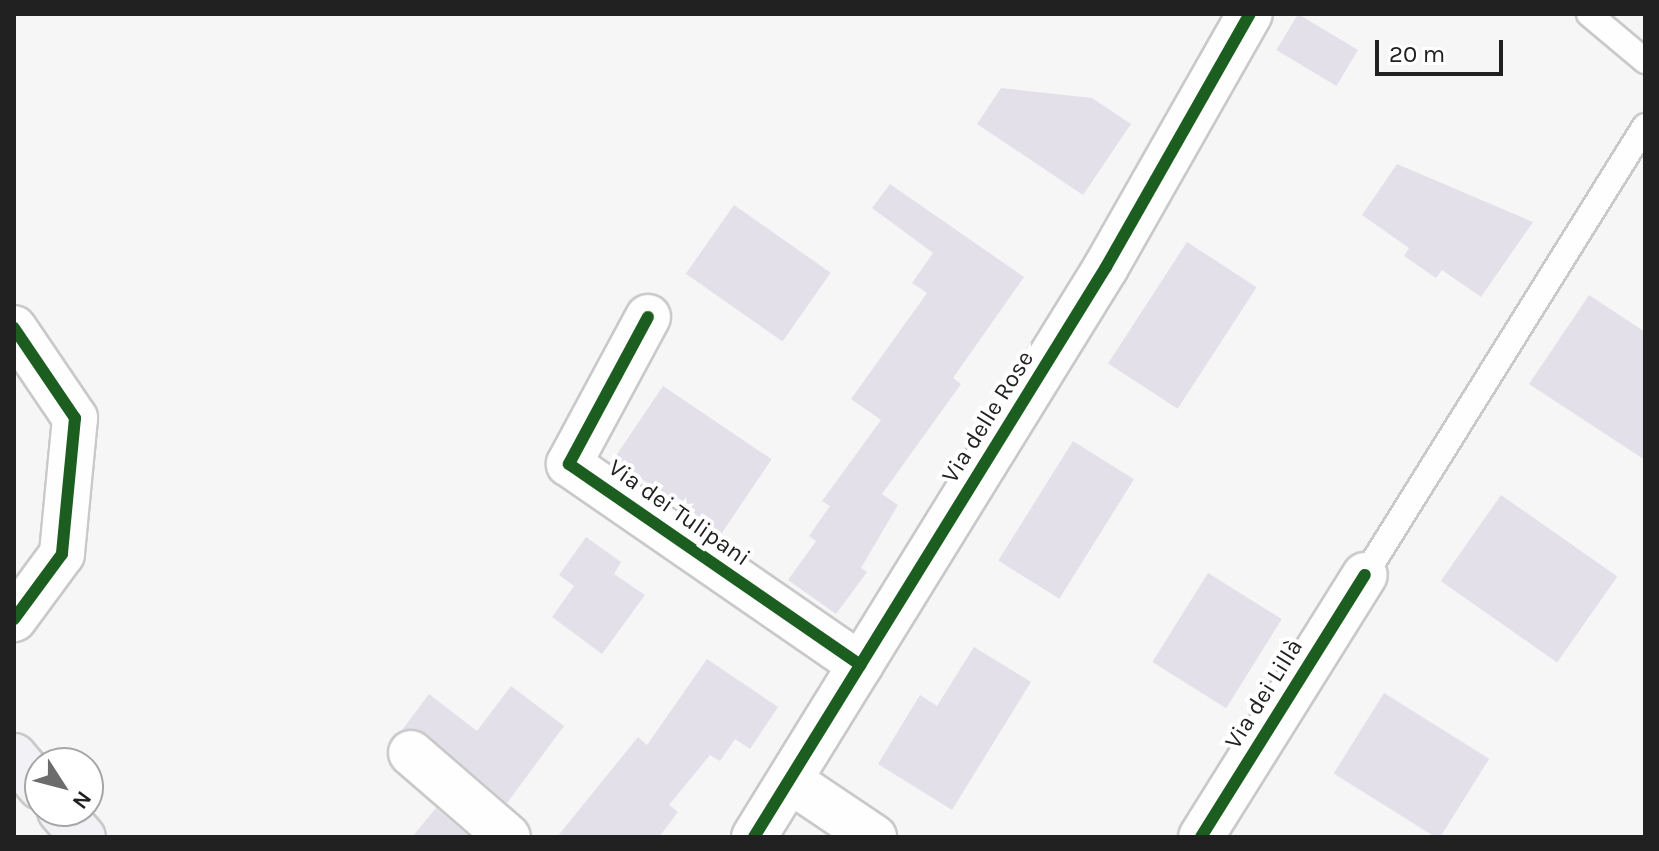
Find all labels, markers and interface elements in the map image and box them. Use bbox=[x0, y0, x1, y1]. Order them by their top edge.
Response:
scale bar bbox=[1379, 24, 1507, 74]
text: 20 m bbox=[1389, 40, 1445, 68]
street label: Via delle Rose bbox=[936, 346, 1040, 488]
street label: Via dei Tulipani bbox=[603, 453, 755, 573]
street label: Via dei Lillà bbox=[1219, 634, 1309, 754]
north arrow bbox=[24, 747, 104, 827]
text: N bbox=[67, 786, 97, 814]

